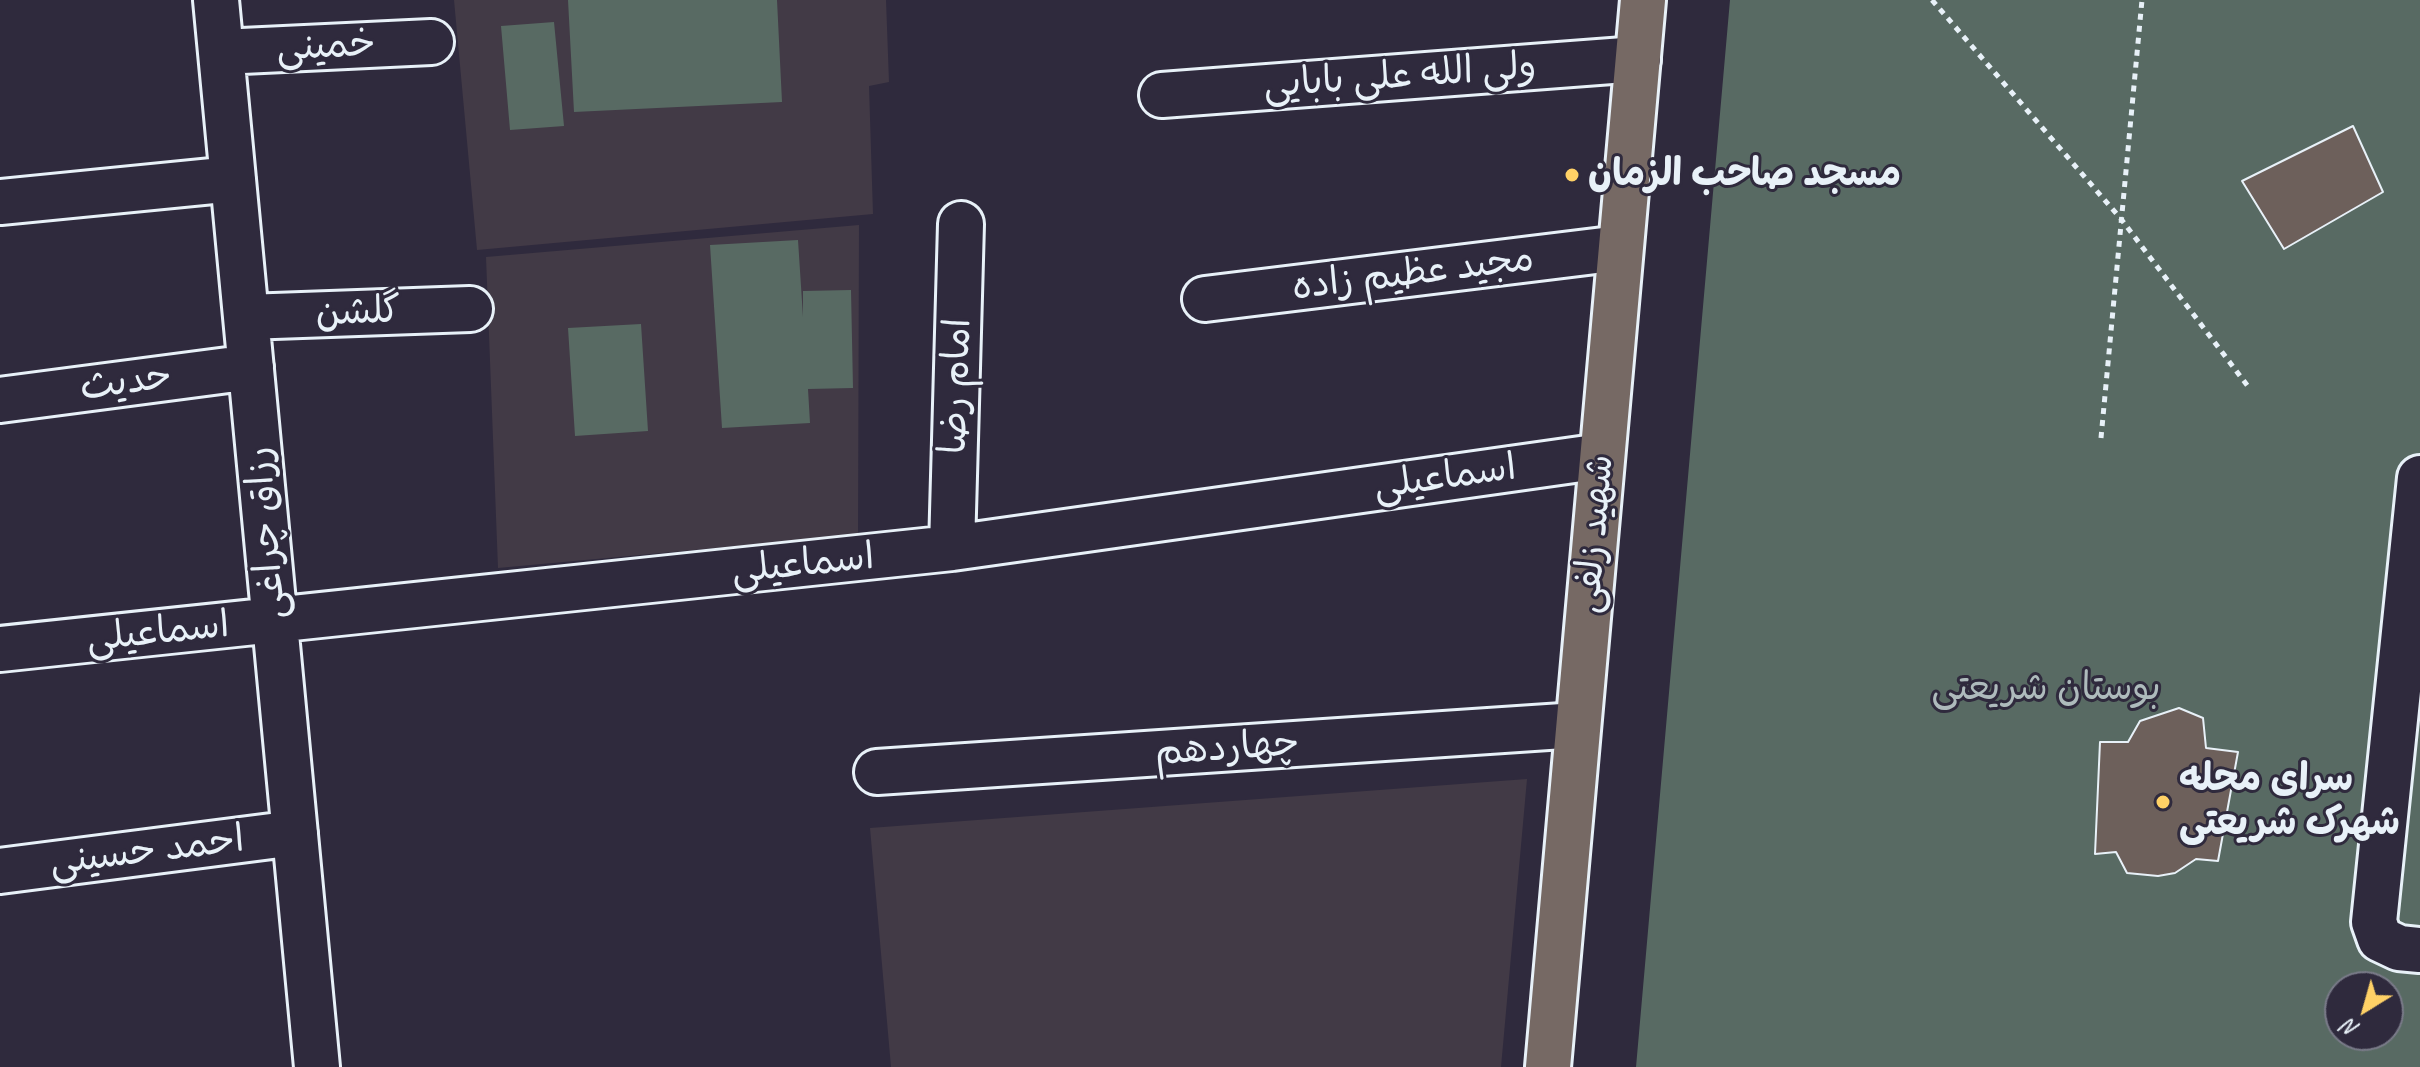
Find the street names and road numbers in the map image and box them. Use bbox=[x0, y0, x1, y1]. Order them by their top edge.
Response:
street label: خمینی bbox=[275, 22, 377, 72]
street label: ولی الله علی‌ بابایی bbox=[1262, 45, 1538, 109]
street label: مجید عظیم زاده bbox=[1290, 237, 1536, 311]
street label: گلشن bbox=[315, 289, 401, 337]
street label: امام رضا bbox=[932, 317, 982, 455]
street label: حدیث bbox=[77, 354, 175, 412]
street label: رزاق چراغی bbox=[237, 445, 297, 621]
street label: اسماعیلی bbox=[1371, 445, 1519, 511]
street label: شهید زلفی bbox=[1565, 453, 1625, 615]
street label: اسماعیلی bbox=[729, 535, 877, 595]
street label: اسماعیلی bbox=[84, 603, 232, 663]
street label: چهاردهم bbox=[1153, 721, 1301, 777]
street label: احمد حسینی bbox=[47, 817, 247, 887]

